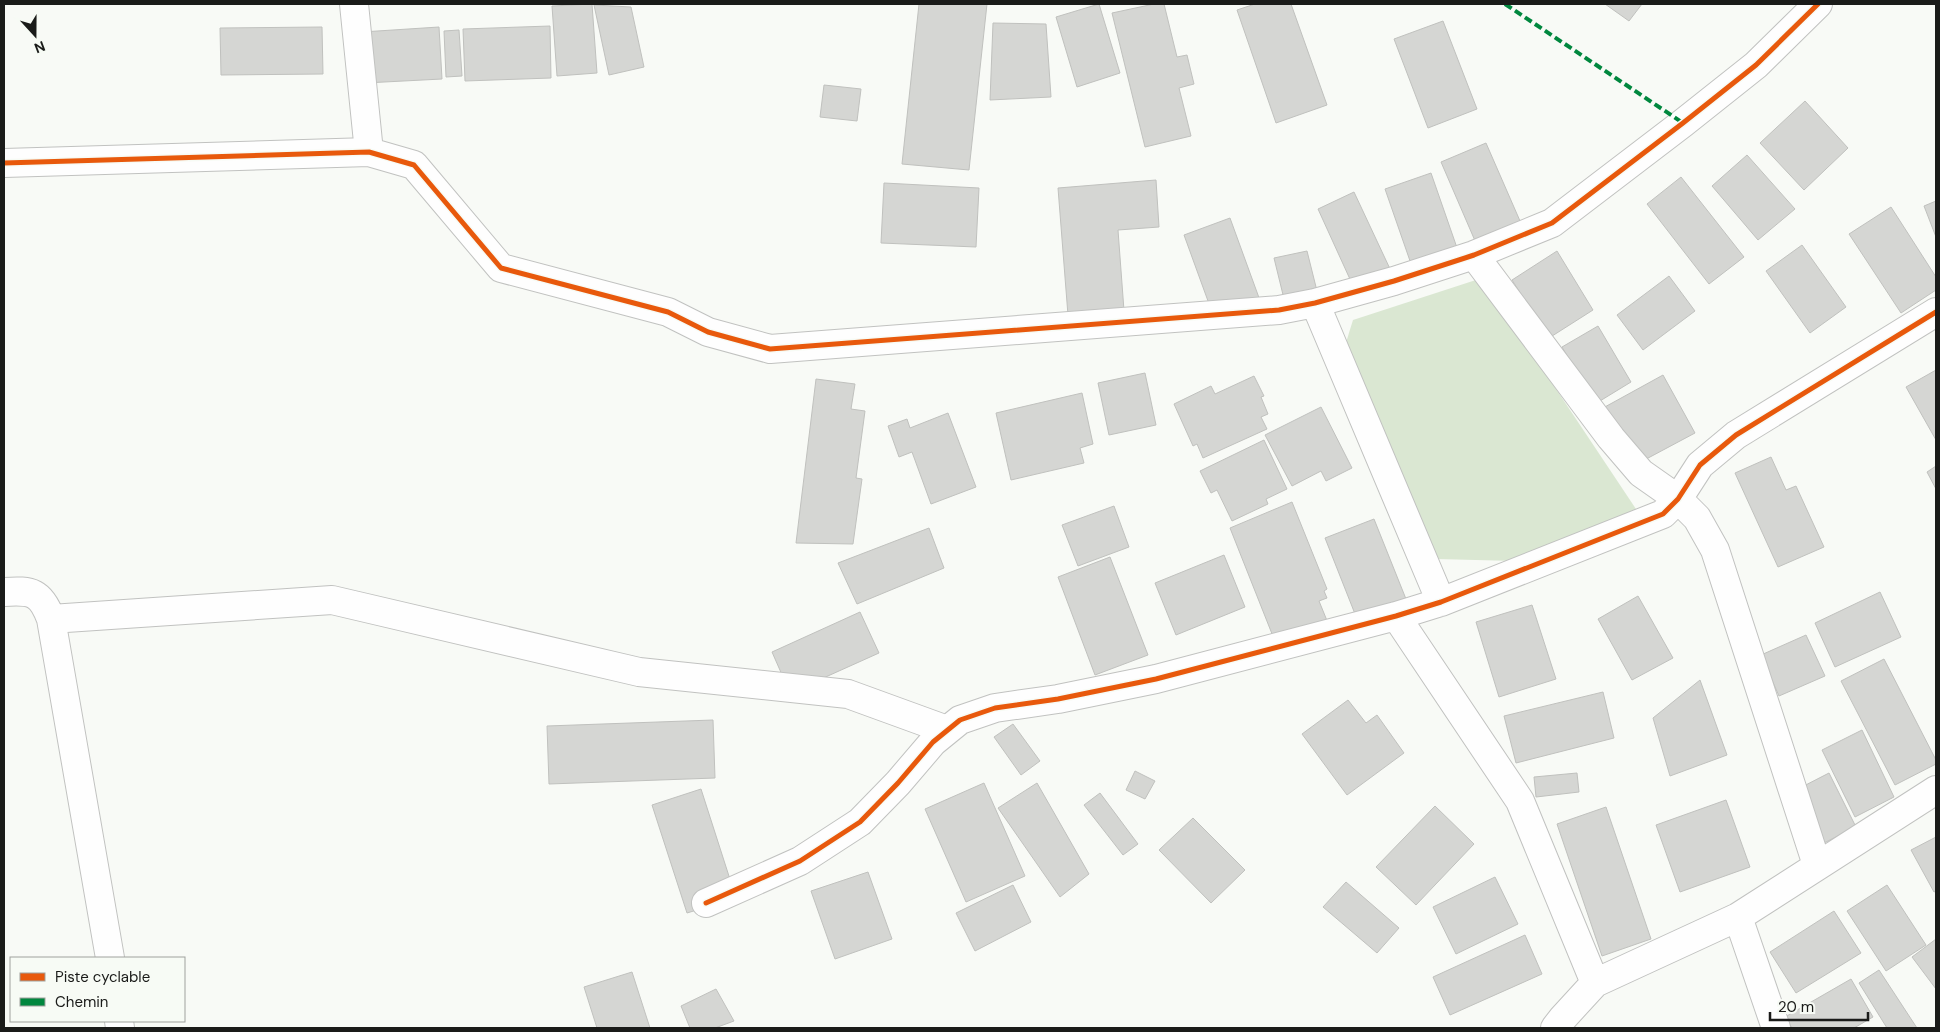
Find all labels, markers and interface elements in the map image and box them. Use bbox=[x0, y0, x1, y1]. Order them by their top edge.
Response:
north arrow bbox=[10, 10, 60, 60]
text: N bbox=[32, 37, 48, 57]
legend bbox=[10, 957, 185, 1022]
text: Piste cyclable bbox=[55, 967, 150, 987]
scale bar bbox=[1770, 990, 1868, 1022]
text: Chemin bbox=[55, 992, 108, 1012]
text: 20 m bbox=[1778, 997, 1814, 1017]

